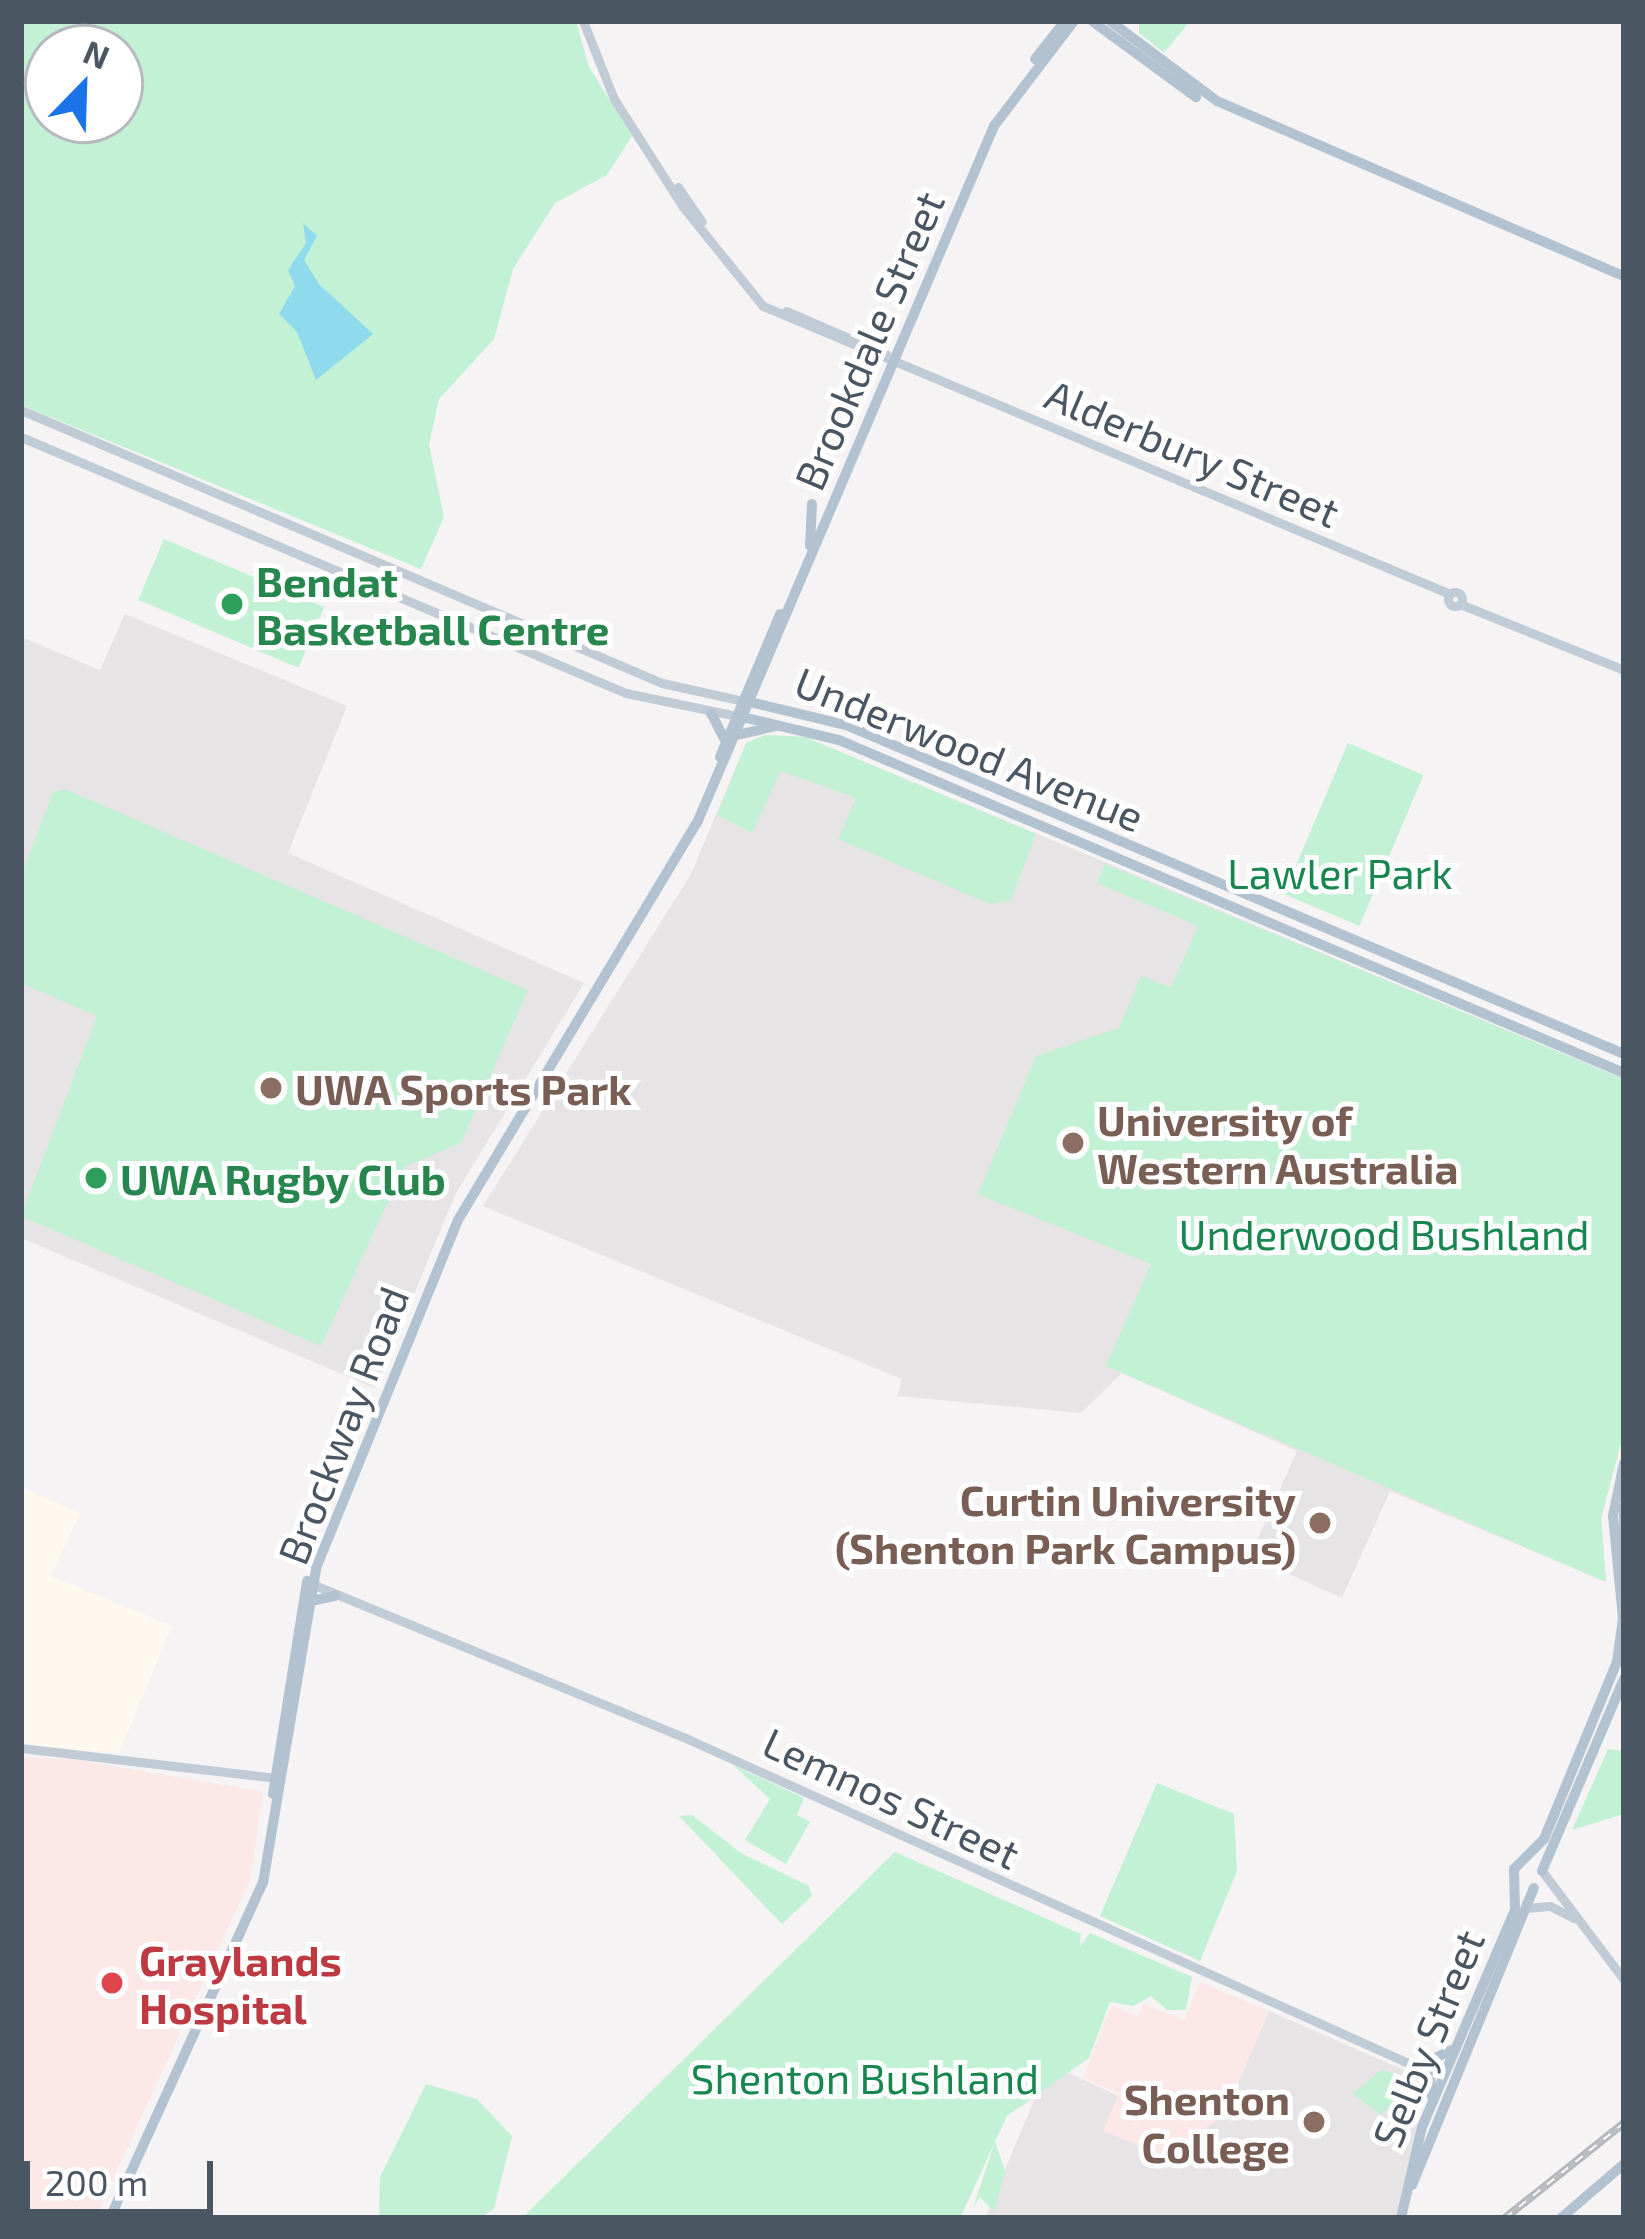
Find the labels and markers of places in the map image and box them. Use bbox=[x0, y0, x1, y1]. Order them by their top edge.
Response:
place label: Bendat Basketball Centre bbox=[256, 555, 610, 654]
marker: Bendat Basketball Centre bbox=[219, 591, 245, 617]
place label: UWA Sports Park bbox=[295, 1063, 633, 1113]
marker: UWA Sports Park bbox=[258, 1075, 284, 1101]
place label: University of Western Australia bbox=[1097, 1094, 1459, 1192]
marker: University of Western Australia bbox=[1060, 1130, 1086, 1156]
place label: UWA Rugby Club bbox=[120, 1153, 448, 1203]
marker: UWA Rugby Club bbox=[83, 1165, 109, 1191]
place label: Curtin University (Shenton Park Campus) bbox=[835, 1474, 1296, 1573]
marker: Curtin University (Shenton Park Campus) bbox=[1307, 1510, 1333, 1536]
place label: Graylands Hospital bbox=[139, 1934, 342, 2032]
marker: Graylands Hospital bbox=[96, 1967, 128, 1999]
place label: Shenton College bbox=[1124, 2073, 1290, 2172]
marker: Shenton College bbox=[1301, 2109, 1327, 2135]

